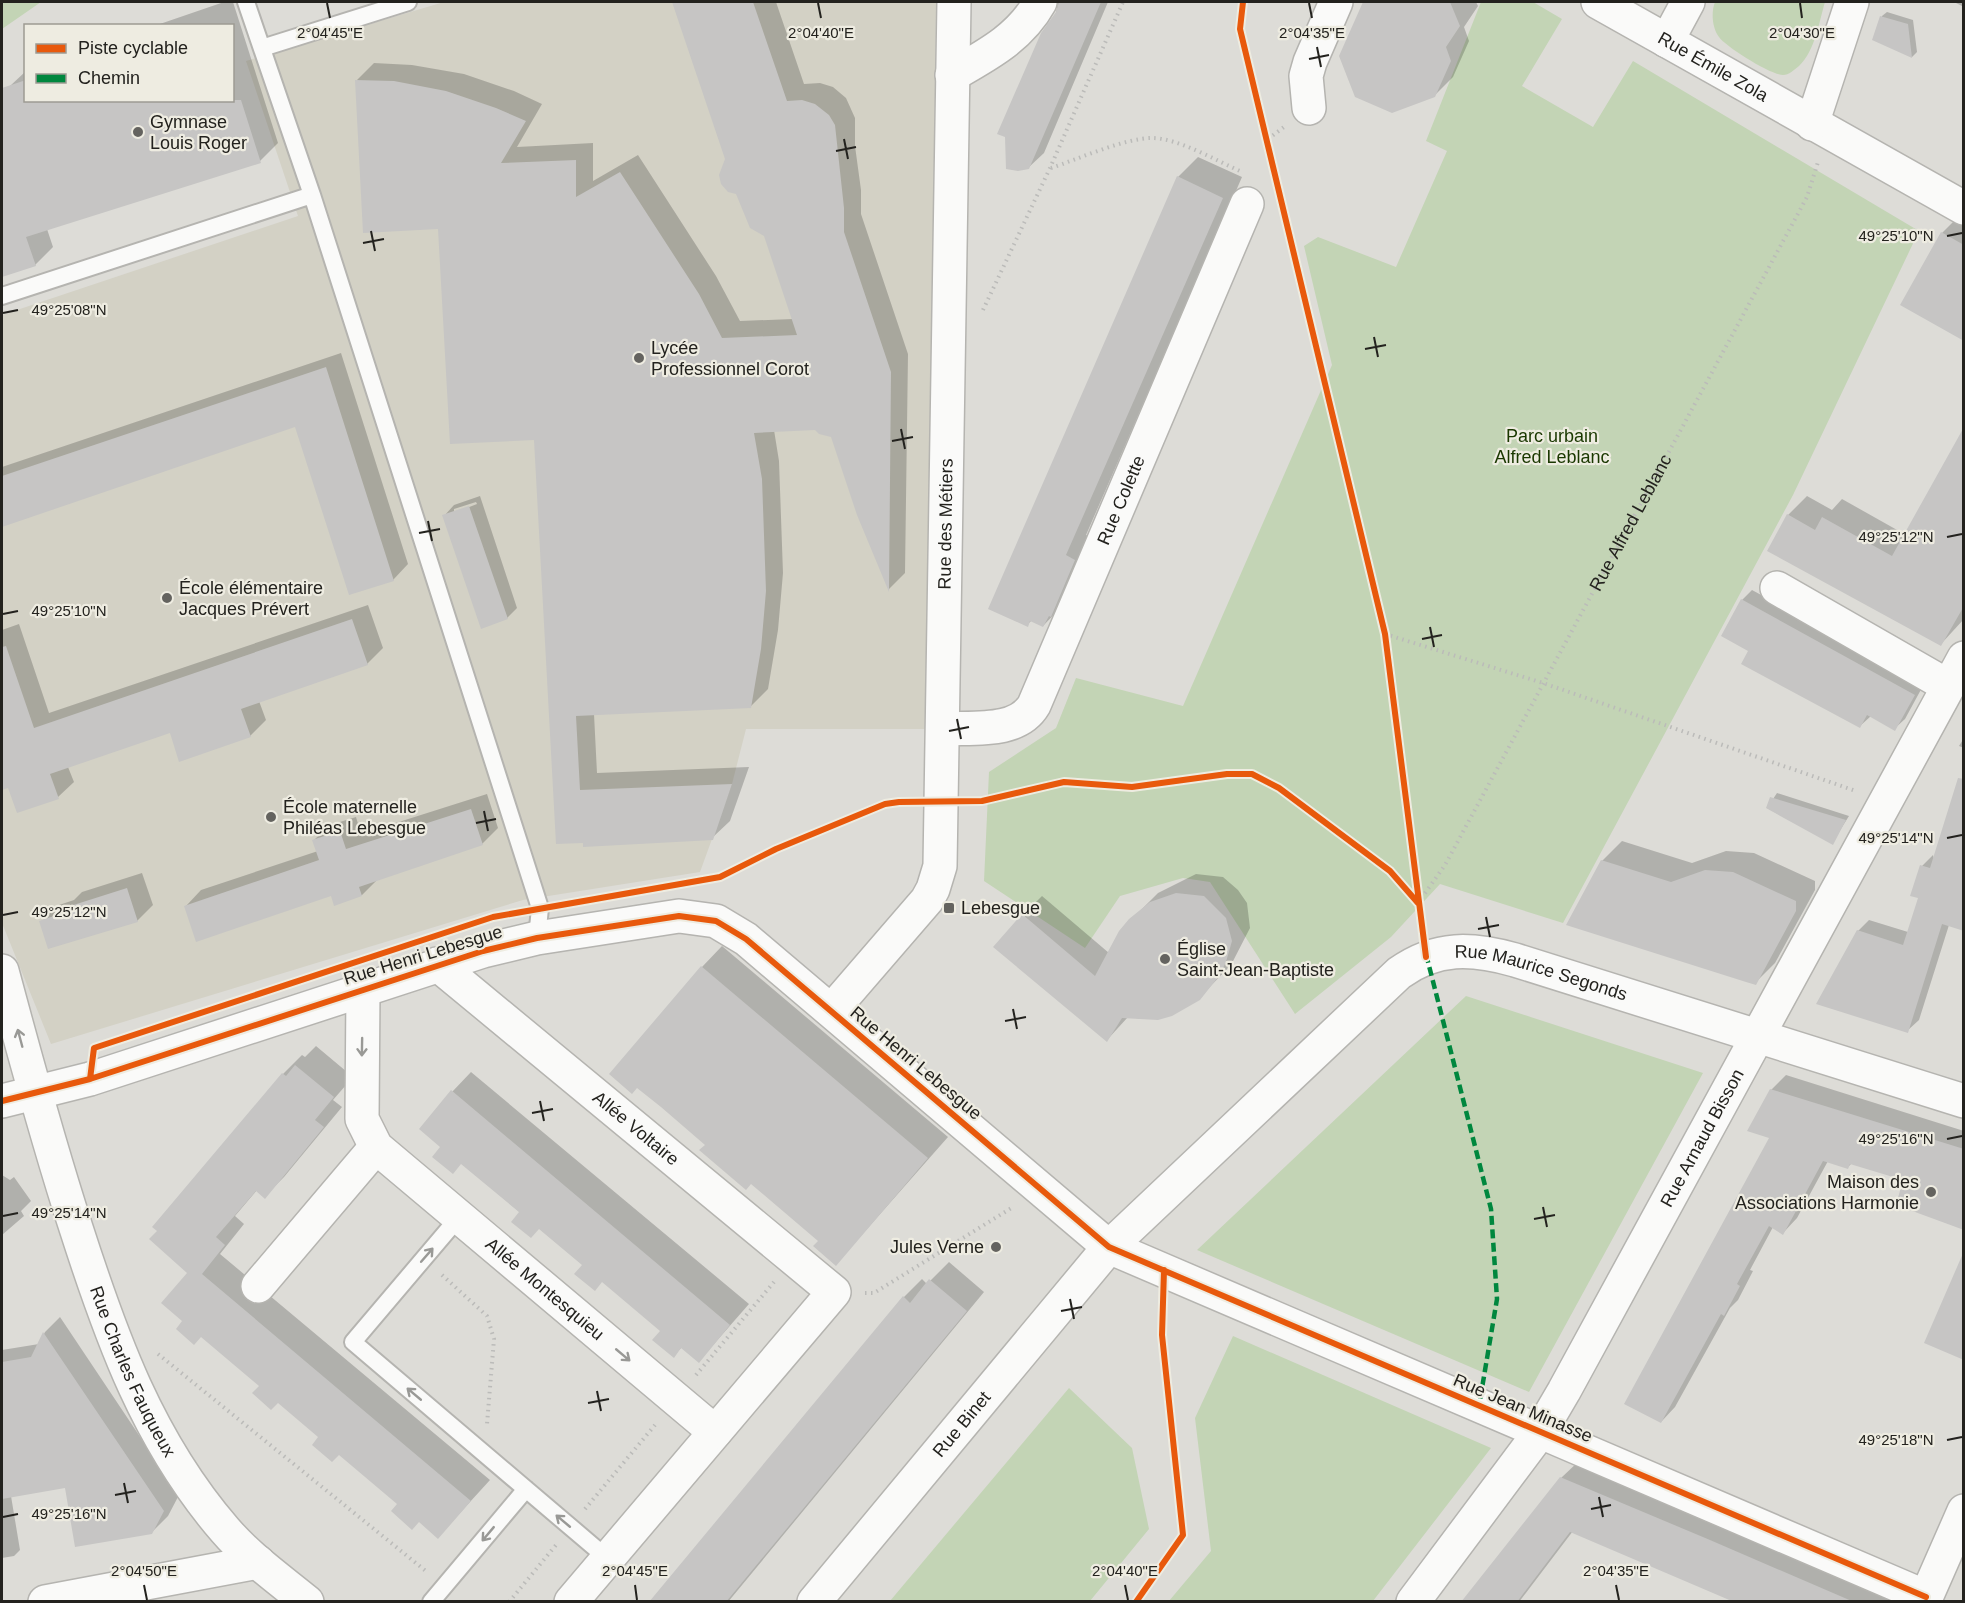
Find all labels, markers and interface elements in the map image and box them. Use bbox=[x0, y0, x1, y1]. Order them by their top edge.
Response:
legend bbox=[24, 24, 234, 102]
text: 2°04'45"E bbox=[297, 24, 363, 41]
text: 2°04'40"E bbox=[788, 24, 854, 41]
text: 2°04'35"E bbox=[1279, 24, 1345, 41]
text: 2°04'30"E bbox=[1769, 24, 1835, 41]
street label: Rue Émile Zola bbox=[1654, 28, 1772, 106]
text: Piste cyclable bbox=[78, 38, 188, 58]
text: Chemin bbox=[78, 68, 140, 88]
place label: Gymnase Louis Roger bbox=[150, 112, 247, 153]
marker: Gymnase Louis Roger bbox=[131, 125, 145, 139]
text: 49°25'10"N bbox=[1858, 227, 1934, 244]
text: 49°25'08"N bbox=[31, 301, 107, 318]
place label: Lycée Professionnel Corot bbox=[651, 338, 809, 379]
marker: Lycée Professionnel Corot bbox=[632, 351, 646, 365]
park label: Parc urbain Alfred Leblanc bbox=[1494, 426, 1610, 467]
street label: Rue Alfred Leblanc bbox=[1585, 451, 1676, 594]
street label: Rue Colette bbox=[1093, 452, 1149, 548]
street label: Rue des Métiers bbox=[934, 458, 957, 590]
text: 49°25'12"N bbox=[1858, 528, 1934, 545]
place label: École élémentaire Jacques Prévert bbox=[179, 578, 323, 619]
marker: École élémentaire Jacques Prévert bbox=[160, 591, 174, 605]
text: 49°25'10"N bbox=[31, 602, 107, 619]
place label: École maternelle Philéas Lebesgue bbox=[283, 797, 426, 838]
marker: École maternelle Philéas Lebesgue bbox=[264, 810, 278, 824]
text: 49°25'14"N bbox=[1858, 829, 1934, 846]
place label: Lebesgue bbox=[961, 898, 1040, 918]
marker: Lebesgue bbox=[942, 901, 956, 915]
text: 49°25'12"N bbox=[31, 903, 107, 920]
street label: Rue Henri Lebesgue bbox=[341, 921, 505, 989]
place label: Église Saint-Jean-Baptiste bbox=[1177, 939, 1334, 980]
street label: Rue Maurice Segonds bbox=[1455, 941, 1630, 1005]
marker: Église Saint-Jean-Baptiste bbox=[1158, 952, 1172, 966]
street label: Rue Henri Lebesgue bbox=[846, 1002, 986, 1124]
one-way arrow bbox=[13, 1029, 25, 1048]
one-way arrow bbox=[356, 1037, 368, 1057]
street label: Rue Arnaud Bisson bbox=[1656, 1065, 1748, 1210]
street label: Allée Voltaire bbox=[589, 1087, 683, 1170]
text: 49°25'16"N bbox=[1858, 1130, 1934, 1147]
place label: Maison des Associations Harmonie bbox=[1735, 1172, 1919, 1213]
marker: Maison des Associations Harmonie bbox=[1924, 1185, 1938, 1199]
text: 49°25'14"N bbox=[31, 1204, 107, 1221]
street label: Allée Montesquieu bbox=[482, 1234, 608, 1344]
place label: Jules Verne bbox=[890, 1237, 984, 1257]
marker: Jules Verne bbox=[989, 1240, 1003, 1254]
one-way arrow bbox=[420, 1248, 434, 1263]
street label: Rue Charles Fauqueux bbox=[86, 1284, 180, 1461]
one-way arrow bbox=[615, 1348, 631, 1361]
street label: Rue Jean Minasse bbox=[1450, 1370, 1596, 1446]
one-way arrow bbox=[406, 1388, 422, 1401]
street label: Rue Binet bbox=[929, 1388, 995, 1461]
text: 49°25'18"N bbox=[1858, 1431, 1934, 1448]
text: 49°25'16"N bbox=[31, 1505, 107, 1522]
one-way arrow bbox=[555, 1514, 571, 1527]
one-way arrow bbox=[481, 1526, 495, 1541]
text: 2°04'50"E bbox=[111, 1562, 177, 1579]
text: 2°04'45"E bbox=[602, 1562, 668, 1579]
text: 2°04'40"E bbox=[1092, 1562, 1158, 1579]
text: 2°04'35"E bbox=[1583, 1562, 1649, 1579]

